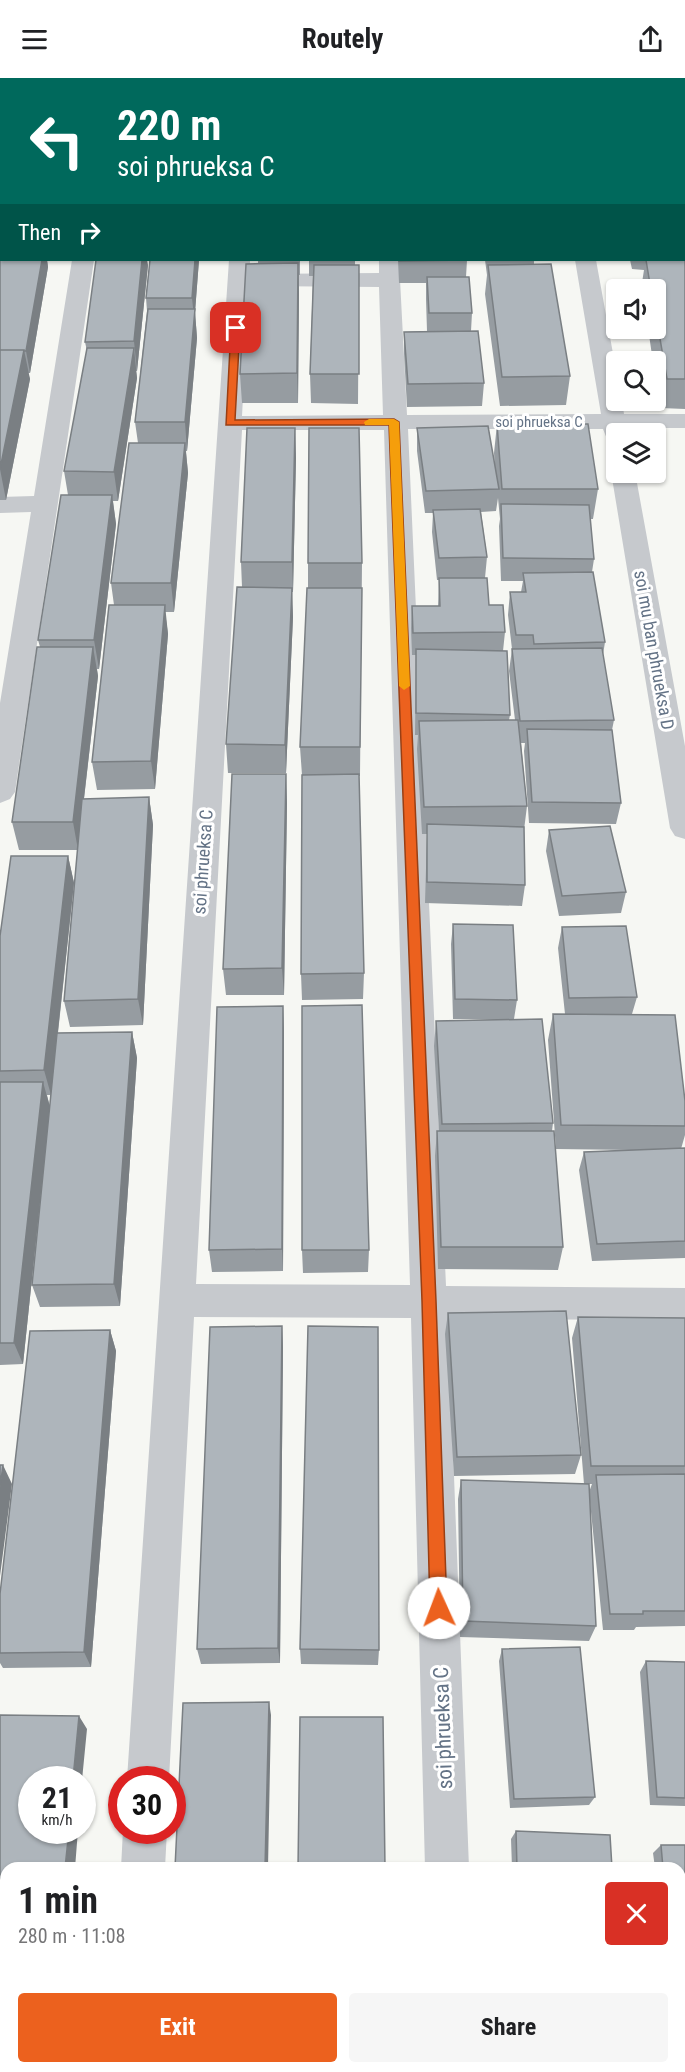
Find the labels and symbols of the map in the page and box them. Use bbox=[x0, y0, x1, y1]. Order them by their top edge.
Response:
pin bbox=[210, 302, 261, 353]
street label: soi phrueksa C bbox=[495, 413, 583, 431]
street label: soi mu ban phrueksa D bbox=[630, 568, 679, 731]
street label: soi phrueksa C bbox=[188, 809, 217, 915]
position arrow bbox=[407, 1576, 471, 1640]
street label: soi phrueksa C bbox=[429, 1666, 457, 1790]
speed limit sign: 30 bbox=[108, 1766, 186, 1844]

